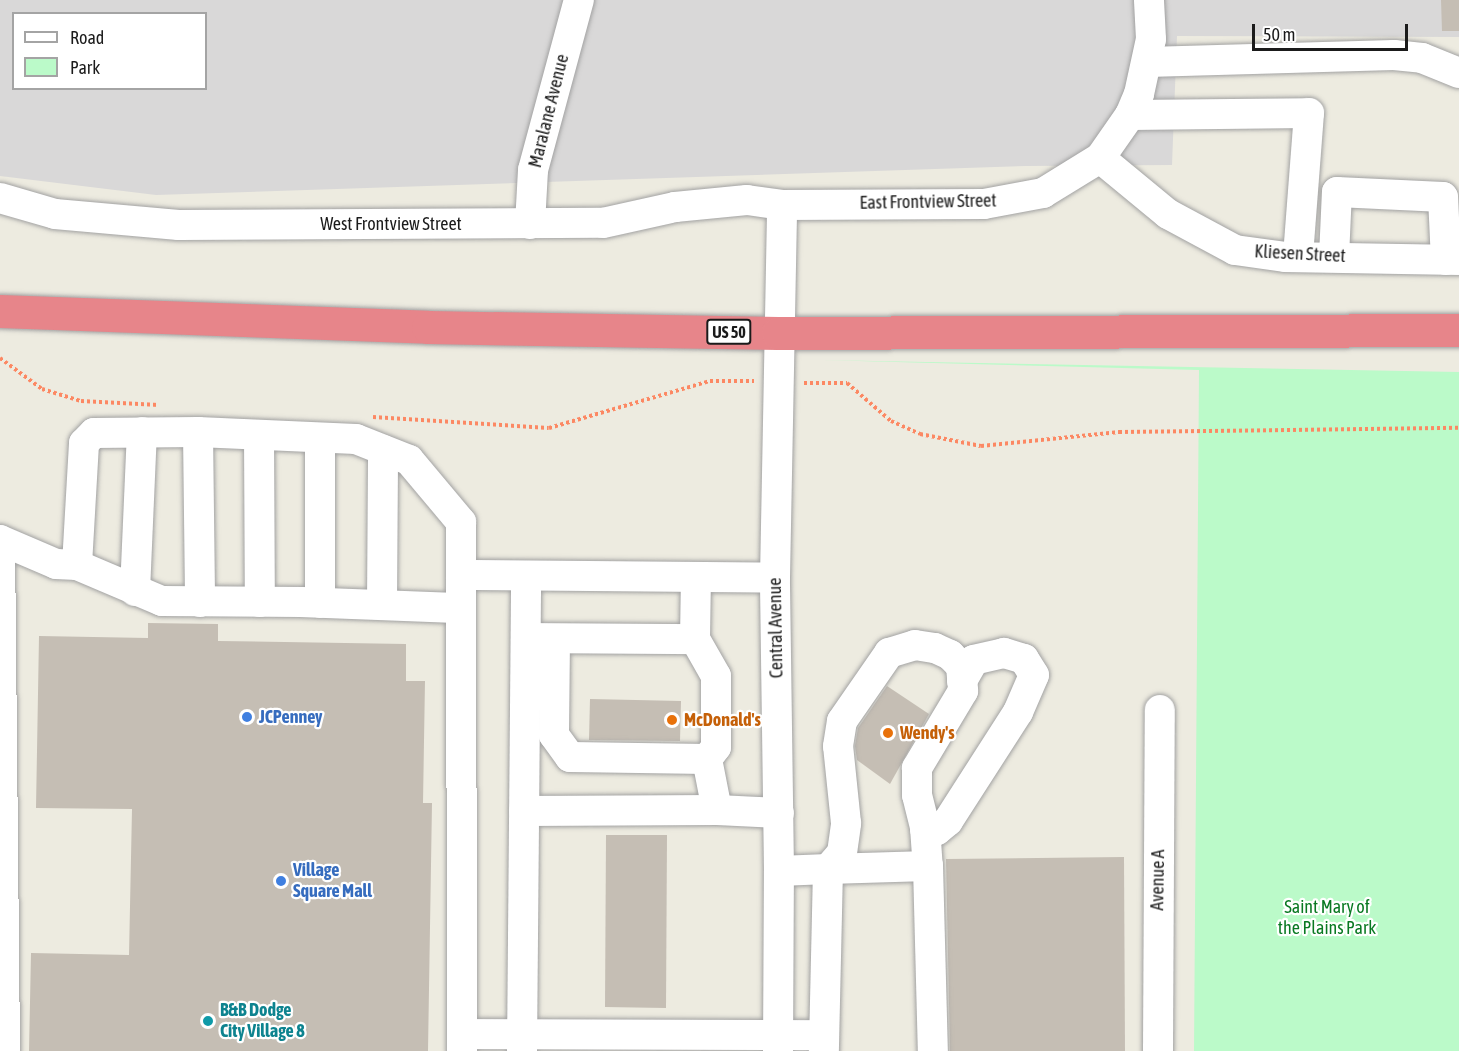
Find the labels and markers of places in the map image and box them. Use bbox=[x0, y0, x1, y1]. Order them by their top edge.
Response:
place label: JCPenney bbox=[259, 706, 323, 728]
place label: McDonald's bbox=[684, 709, 761, 731]
marker: JCPenney bbox=[240, 710, 254, 724]
marker: McDonald's bbox=[665, 713, 679, 727]
place label: Wendy's bbox=[900, 722, 955, 744]
marker: Wendy's bbox=[881, 726, 895, 740]
place label: Village Square Mall bbox=[293, 860, 372, 902]
marker: Village Square Mall bbox=[274, 874, 288, 888]
place label: B&B Dodge City Village 8 bbox=[220, 1000, 305, 1042]
marker: B&B Dodge City Village 8 bbox=[201, 1014, 215, 1028]

